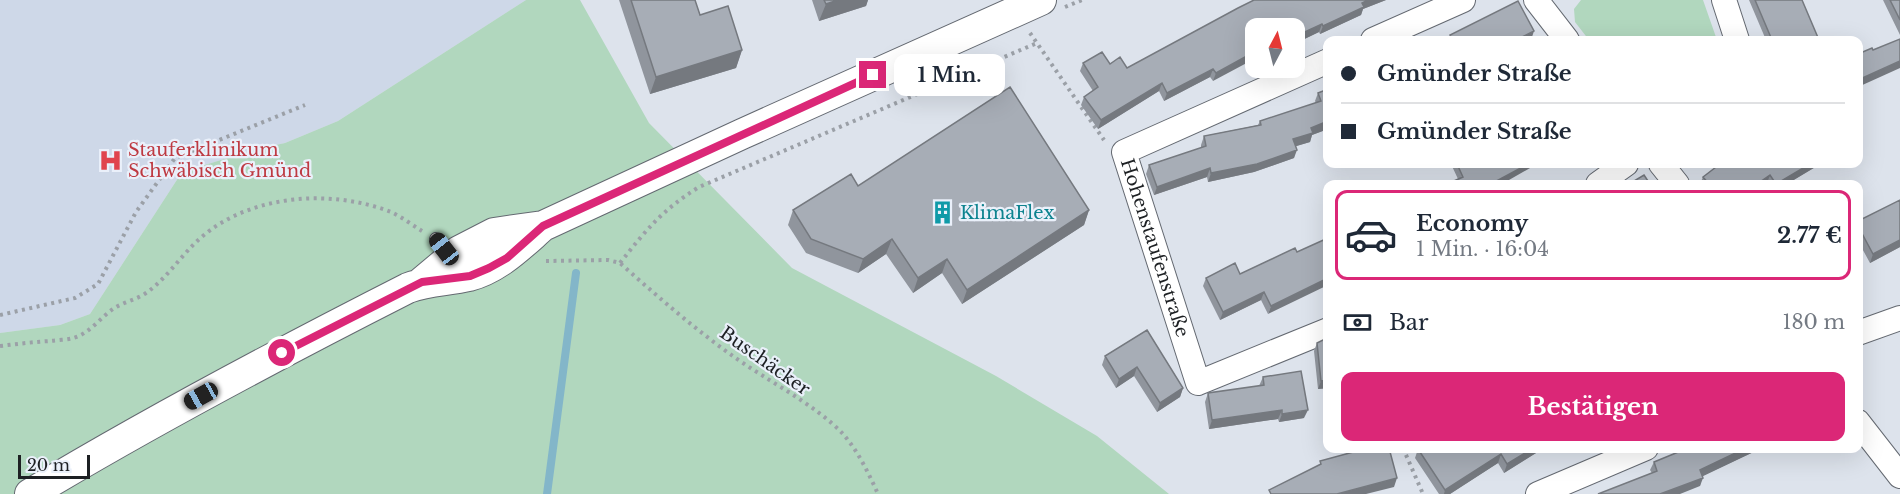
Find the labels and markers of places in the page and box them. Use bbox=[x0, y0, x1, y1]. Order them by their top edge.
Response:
place label: Stauferklinikum Schwäbisch Gmünd bbox=[128, 139, 311, 182]
hospital icon: Stauferklinikum Schwäbisch Gmünd bbox=[97, 147, 123, 173]
building icon: KlimaFlex bbox=[929, 200, 955, 226]
place label: KlimaFlex bbox=[960, 202, 1054, 224]

